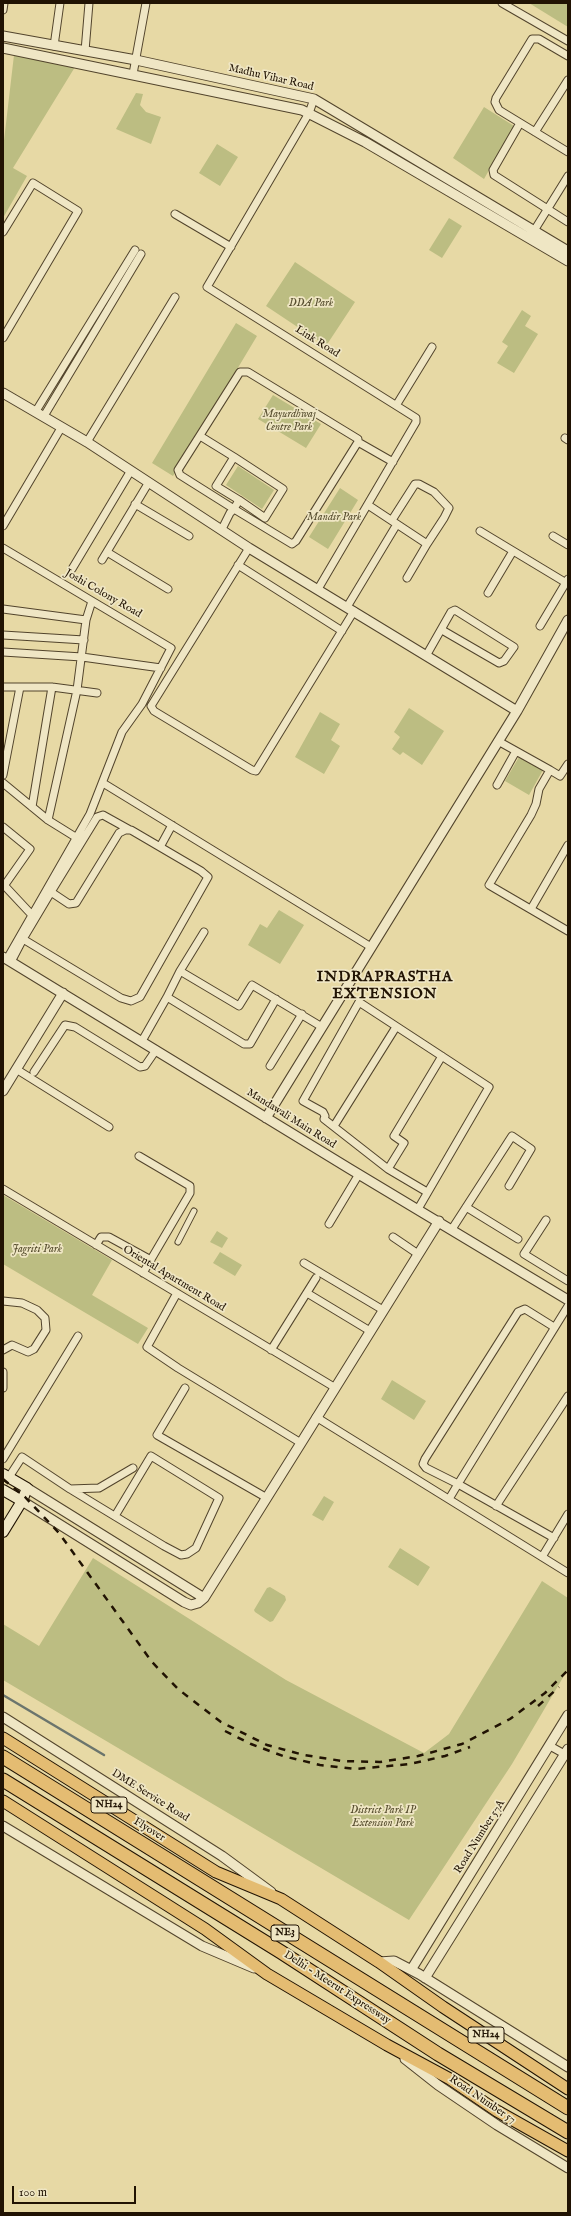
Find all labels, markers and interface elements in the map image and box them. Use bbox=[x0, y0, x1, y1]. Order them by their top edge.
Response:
street label: Madhu Vihar Road bbox=[227, 62, 315, 94]
park label: DDA Park bbox=[289, 297, 333, 311]
street label: Link Road bbox=[292, 323, 342, 361]
park label: Mayurdhwaj Centre Park bbox=[262, 408, 316, 434]
park label: Mandir Park bbox=[307, 511, 361, 525]
street label: Joshi Colony Road bbox=[62, 567, 144, 621]
district label: INDRAPRASTHA EXTENSION bbox=[317, 969, 453, 1004]
street label: Mandawali Main Road bbox=[244, 1086, 338, 1152]
park label: Jagriti Park bbox=[12, 1243, 62, 1257]
street label: Oriental Apartment Road bbox=[120, 1243, 228, 1315]
street label: DME Service Road bbox=[109, 1767, 191, 1825]
road number: NH24 bbox=[91, 1797, 127, 1813]
street label: Road Number 57A bbox=[452, 1798, 508, 1876]
park label: District Park IP Extension Park bbox=[350, 1804, 416, 1830]
street label: Flyover bbox=[131, 1815, 167, 1845]
road number: NE3 bbox=[271, 1925, 299, 1941]
street label: Delhi - Meerut Expressway bbox=[281, 1948, 393, 2028]
road number: NH24 bbox=[468, 2027, 504, 2043]
street label: Road Number 57 bbox=[446, 2073, 518, 2127]
scale bar bbox=[14, 2178, 138, 2204]
text: 100 m bbox=[19, 2185, 47, 2200]

